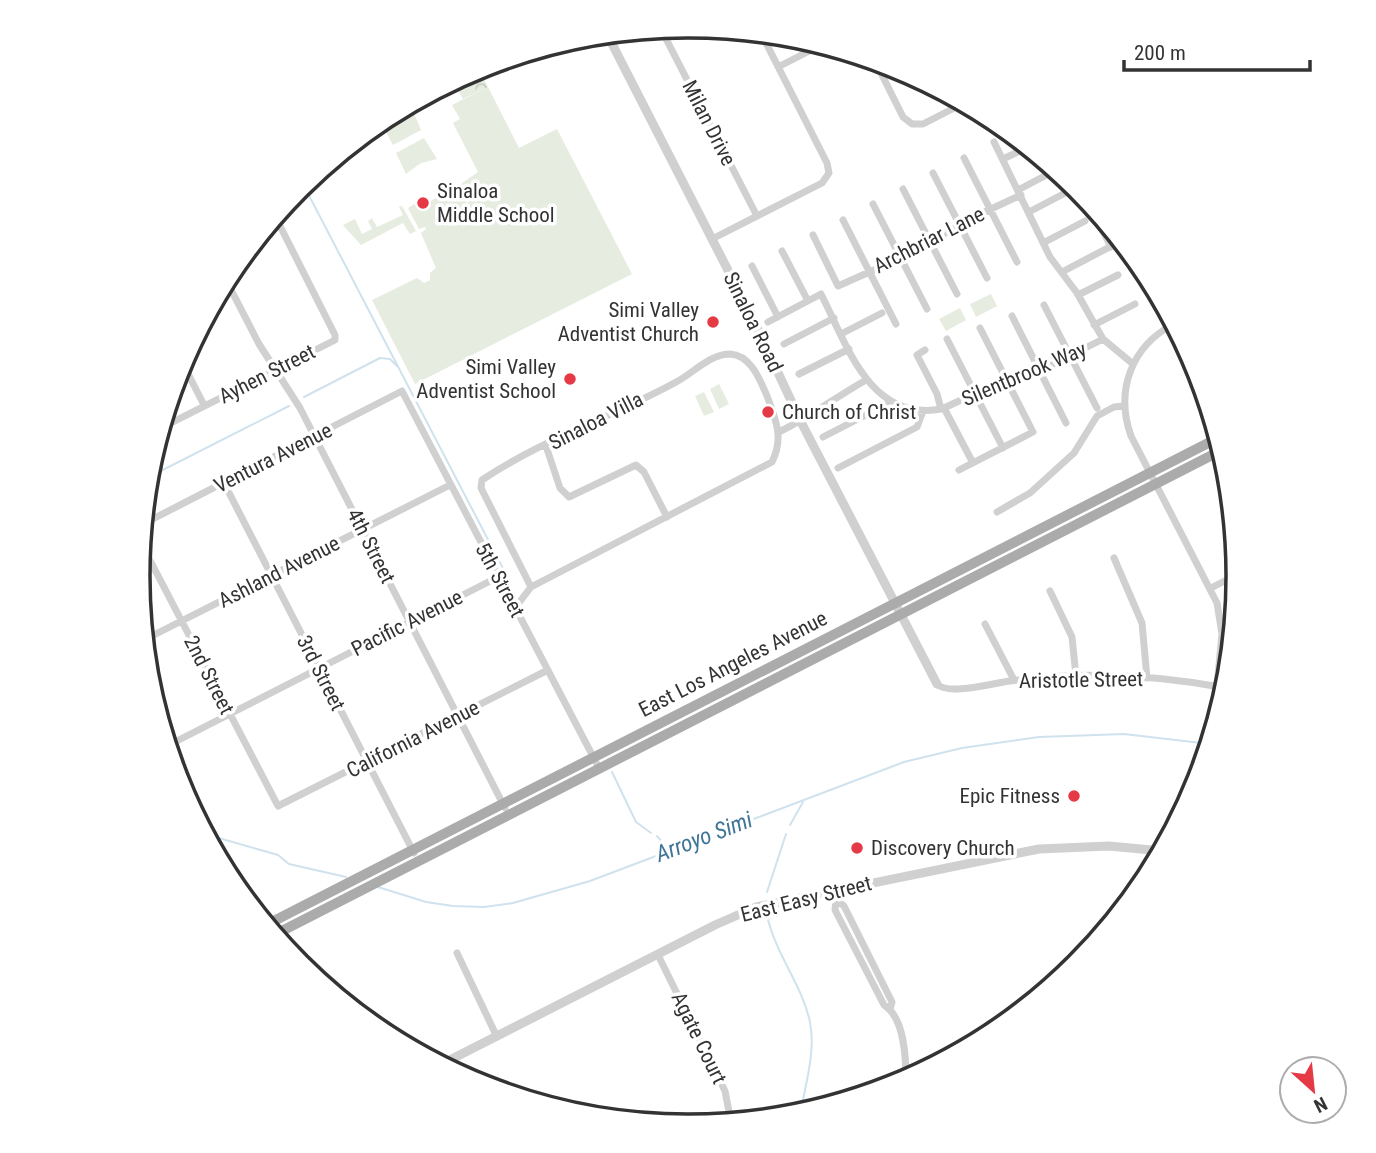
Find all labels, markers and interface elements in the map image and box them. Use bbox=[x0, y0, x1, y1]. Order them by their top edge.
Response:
scale bar bbox=[1124, 28, 1310, 72]
text: 200 m bbox=[1134, 41, 1186, 65]
street label: Milan Drive bbox=[677, 76, 741, 170]
place label: Sinaloa Middle School bbox=[437, 179, 555, 227]
marker: Sinaloa Middle School bbox=[415, 195, 431, 211]
street label: Archbriar Lane bbox=[870, 202, 989, 278]
street label: Sinaloa Road bbox=[718, 268, 788, 376]
place label: Simi Valley Adventist Church bbox=[558, 298, 699, 346]
marker: Simi Valley Adventist Church bbox=[705, 314, 721, 330]
street label: Silentbrook Way bbox=[958, 337, 1090, 411]
street label: Ayhen Street bbox=[215, 340, 319, 408]
place label: Simi Valley Adventist School bbox=[416, 355, 556, 403]
marker: Simi Valley Adventist School bbox=[562, 371, 578, 387]
street label: Sinaloa Villa bbox=[545, 387, 647, 455]
place label: Church of Christ bbox=[782, 400, 916, 424]
marker: Church of Christ bbox=[760, 404, 776, 420]
street label: Ventura Avenue bbox=[210, 418, 336, 498]
street label: 4th Street bbox=[342, 505, 400, 587]
street label: Ashland Avenue bbox=[214, 531, 344, 613]
street label: 5th Street bbox=[470, 539, 530, 621]
street label: Pacific Avenue bbox=[347, 585, 467, 661]
street label: East Los Angeles Avenue bbox=[635, 606, 831, 722]
street label: 3rd Street bbox=[292, 631, 350, 715]
street label: 2nd Street bbox=[179, 632, 239, 718]
street label: Aristotle Street bbox=[1019, 667, 1143, 693]
street label: California Avenue bbox=[343, 695, 483, 783]
place label: Epic Fitness bbox=[960, 784, 1060, 808]
marker: Epic Fitness bbox=[1066, 788, 1082, 804]
water label: Arroyo Simi bbox=[651, 806, 757, 868]
place label: Discovery Church bbox=[871, 836, 1015, 860]
marker: Discovery Church bbox=[849, 840, 865, 856]
street label: East Easy Street bbox=[738, 871, 874, 927]
street label: Agate Court bbox=[666, 988, 732, 1088]
north arrow bbox=[1278, 1055, 1348, 1125]
text: N bbox=[1310, 1092, 1331, 1118]

